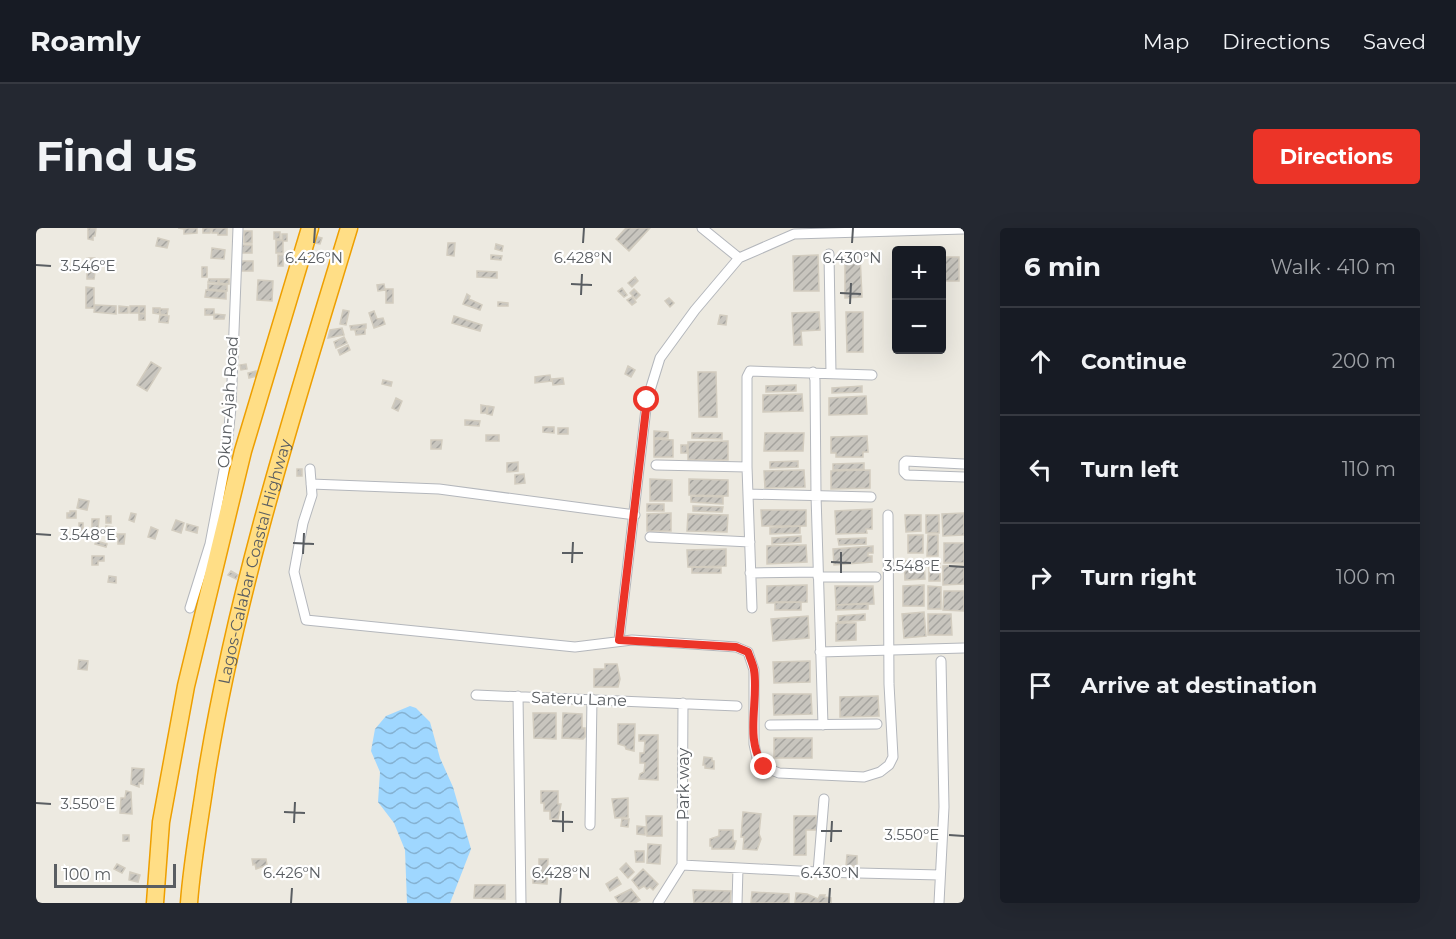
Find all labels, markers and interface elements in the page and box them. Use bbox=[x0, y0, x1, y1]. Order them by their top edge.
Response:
text: Roamly bbox=[30, 24, 140, 58]
text: Map bbox=[1143, 29, 1189, 54]
text: Directions bbox=[1222, 29, 1330, 54]
text: Saved bbox=[1363, 29, 1426, 54]
button: Directions bbox=[1253, 129, 1420, 184]
text: Find us bbox=[36, 130, 197, 182]
map controls bbox=[892, 246, 946, 354]
button: + bbox=[892, 246, 946, 300]
text: 6.426°N bbox=[285, 248, 343, 267]
text: 6.428°N bbox=[554, 248, 612, 267]
text: 6.430°N bbox=[823, 248, 881, 267]
text: 6 min bbox=[1024, 251, 1101, 283]
text: Walk · 410 m bbox=[1271, 255, 1396, 279]
text: 3.546°E bbox=[60, 256, 116, 275]
button: − bbox=[892, 300, 946, 354]
street label: Okun-Ajah Road bbox=[214, 335, 242, 469]
icon: ahead bbox=[1024, 345, 1057, 378]
text: Continue bbox=[1081, 348, 1187, 375]
text: 200 m bbox=[1332, 349, 1396, 373]
route start bbox=[633, 386, 659, 412]
street label: Lagos-Calabar Coastal Highway bbox=[214, 437, 295, 686]
icon: left bbox=[1024, 453, 1057, 486]
text: Turn left bbox=[1081, 456, 1179, 483]
text: 110 m bbox=[1342, 457, 1396, 481]
text: 3.548°E bbox=[60, 525, 116, 544]
text: 3.548°E bbox=[884, 556, 940, 575]
icon: right bbox=[1024, 561, 1057, 594]
text: Turn right bbox=[1081, 564, 1196, 591]
text: 100 m bbox=[1336, 565, 1396, 589]
icon: arrive bbox=[1024, 669, 1057, 702]
text: Arrive at destination bbox=[1081, 672, 1317, 699]
street label: Sateru Lane bbox=[531, 688, 627, 710]
street label: Park way bbox=[674, 748, 693, 820]
route end bbox=[750, 753, 776, 779]
text: 3.550°E bbox=[61, 794, 115, 813]
text: 3.550°E bbox=[885, 825, 939, 844]
scale bar bbox=[54, 861, 176, 888]
text: 6.426°N bbox=[263, 863, 321, 882]
text: 6.428°N bbox=[532, 863, 590, 882]
text: 6.430°N bbox=[801, 863, 859, 882]
text: 100 m bbox=[63, 865, 111, 884]

